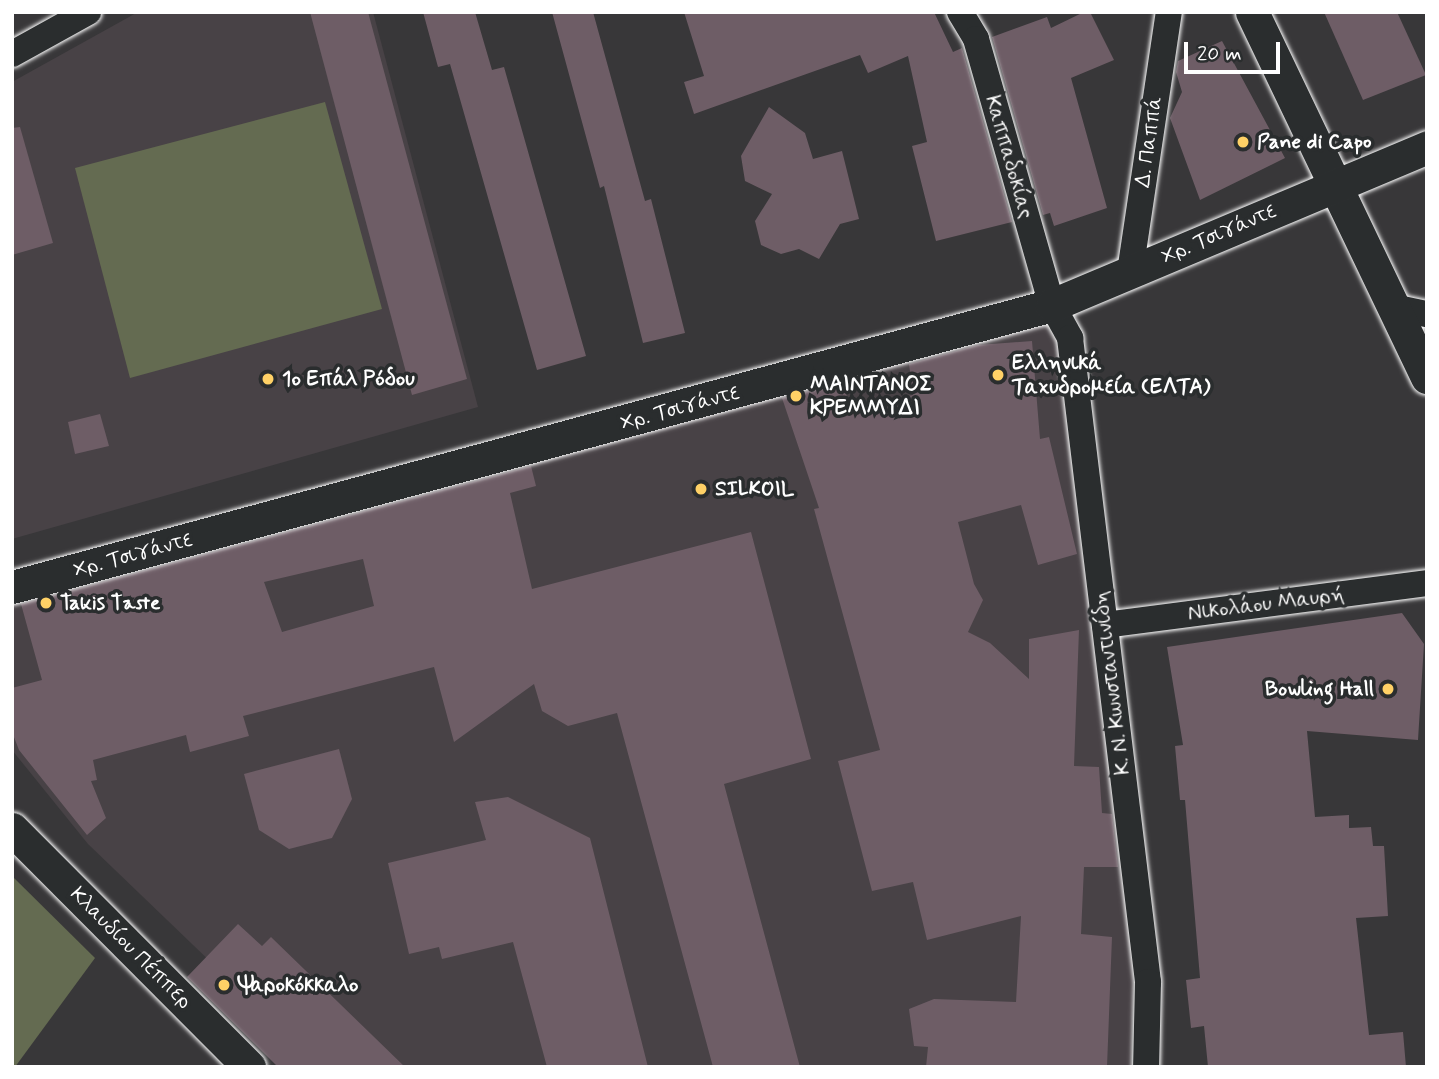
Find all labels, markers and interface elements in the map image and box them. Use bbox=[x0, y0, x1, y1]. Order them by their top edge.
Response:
scale bar bbox=[1187, 28, 1283, 72]
text: 20 m bbox=[1197, 40, 1242, 68]
street label: Καππαδοκίας bbox=[979, 93, 1039, 221]
street label: Δ. Παππά bbox=[1130, 95, 1168, 189]
place label: Pane di Capo bbox=[1257, 129, 1370, 155]
marker: Pane di Capo bbox=[1235, 134, 1251, 150]
street label: Χρ. Τσιγάντε bbox=[1158, 198, 1280, 270]
place label: Ελληνικά Ταχυδρομεία (ΕΛΤΑ) bbox=[1012, 350, 1211, 400]
place label: 1ο Επάλ Ρόδου bbox=[282, 366, 415, 392]
marker: Ελληνικά Ταχυδρομεία (ΕΛΤΑ) bbox=[990, 367, 1006, 383]
marker: 1ο Επάλ Ρόδου bbox=[260, 371, 276, 387]
place label: ΜΑΙΝΤΑΝΟΣ ΚΡΕΜΜΥΔΙ bbox=[810, 371, 932, 421]
street label: Χρ. Τσιγάντε bbox=[618, 380, 742, 436]
marker: ΜΑΙΝΤΑΝΟΣ ΚΡΕΜΜΥΔΙ bbox=[788, 388, 804, 404]
place label: SILKOIL bbox=[715, 476, 794, 502]
marker: SILKOIL bbox=[693, 481, 709, 497]
street label: Χρ. Τσιγάντε bbox=[71, 527, 195, 583]
street label: Νικολάου Μαυρή bbox=[1186, 582, 1346, 626]
place label: Takis Taste bbox=[60, 590, 155, 616]
street label: Κ. Ν. Κωνσταντινίδη bbox=[1088, 590, 1136, 776]
marker: Takis Taste bbox=[38, 595, 54, 611]
place label: Bowling Hall bbox=[1266, 676, 1374, 702]
marker: Bowling Hall bbox=[1380, 681, 1396, 697]
street label: Κλαυδίου Πέππερ bbox=[65, 882, 197, 1014]
place label: Ψαροκόκκαλο bbox=[238, 972, 358, 998]
marker: Ψαροκόκκαλο bbox=[216, 977, 232, 993]

